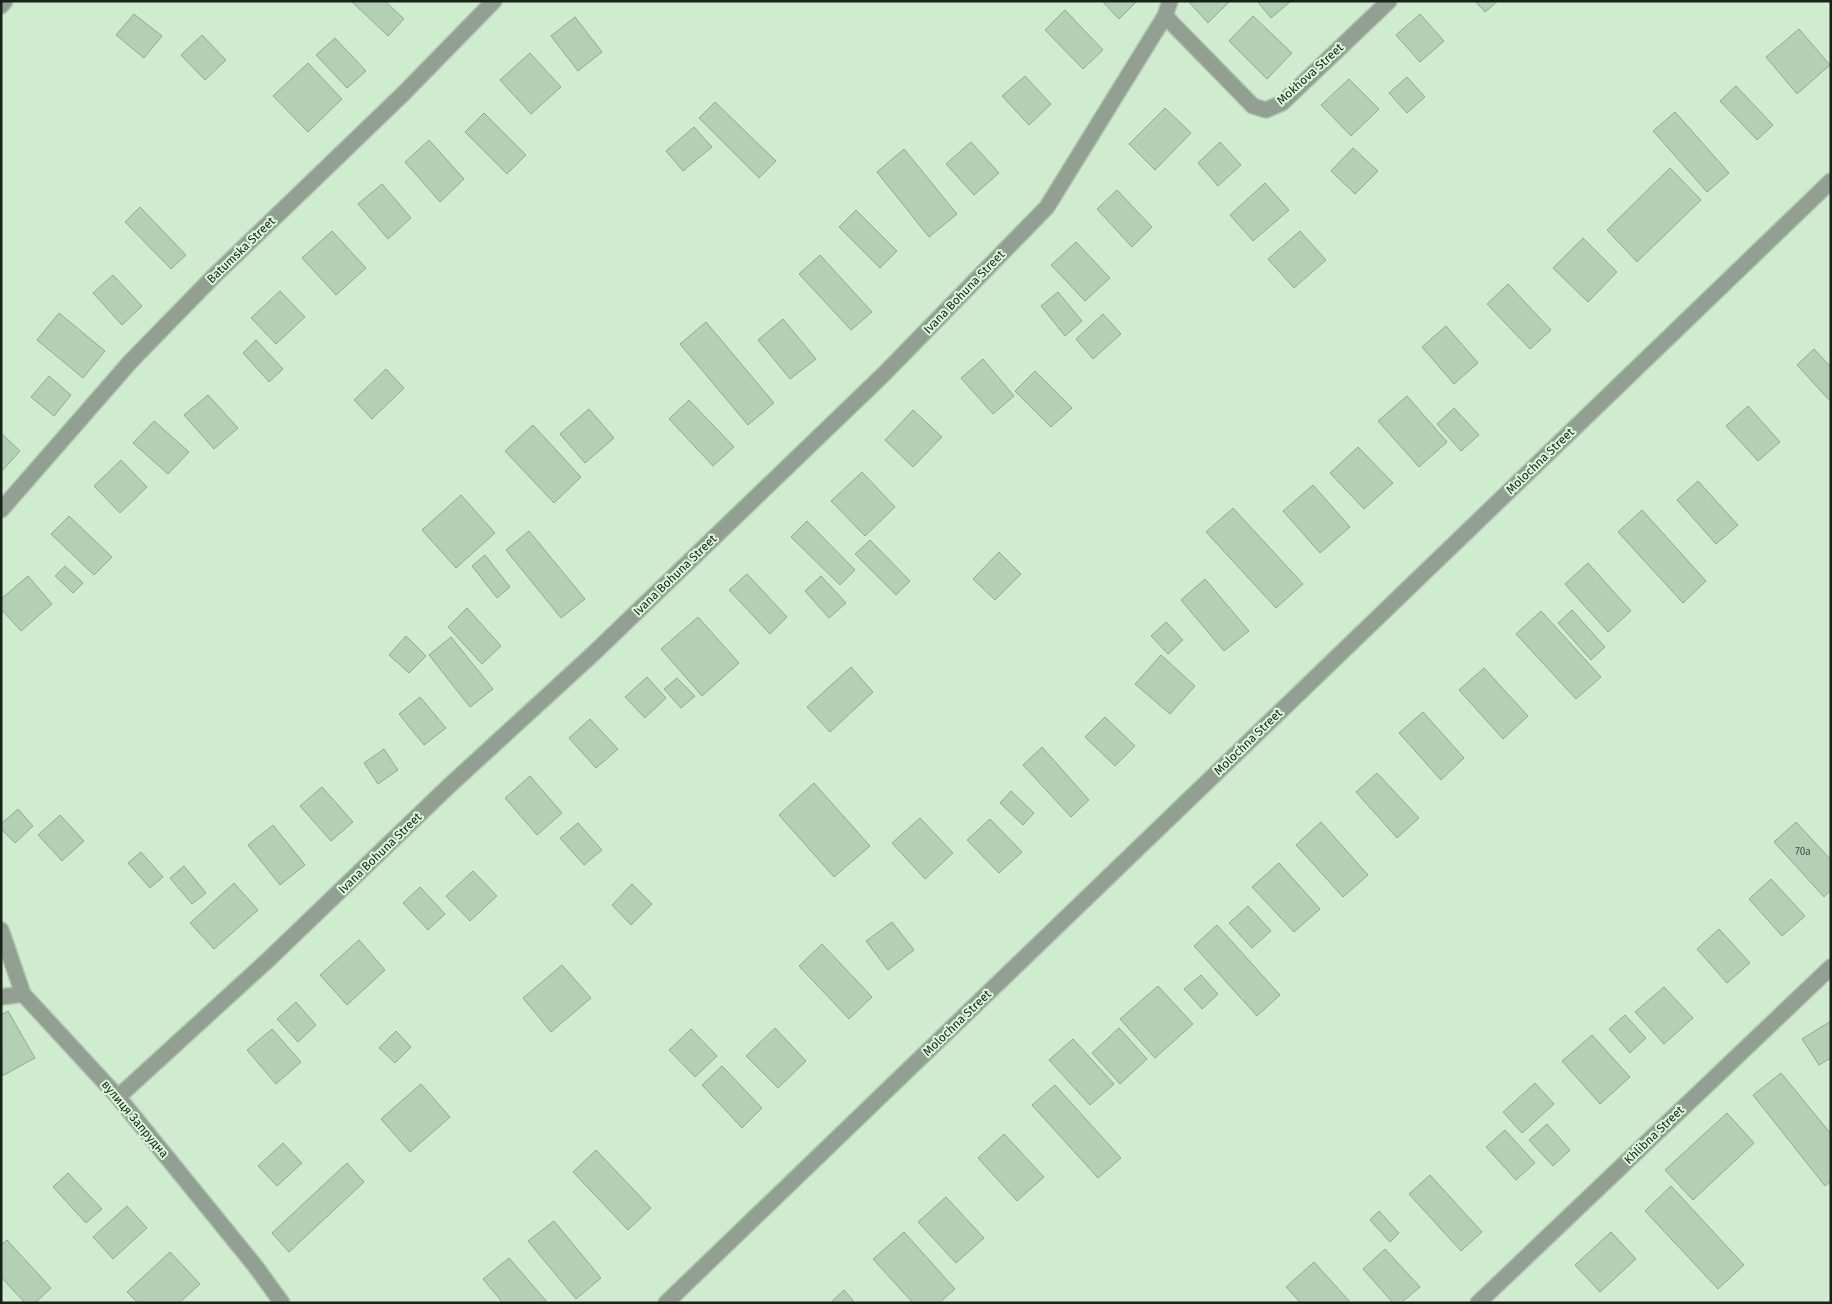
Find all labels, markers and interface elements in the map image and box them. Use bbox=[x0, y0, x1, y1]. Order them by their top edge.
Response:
street label: Mokhova Street bbox=[1274, 40, 1347, 107]
street label: Batumska Street bbox=[204, 214, 278, 286]
street label: Ivana Bohuna Street bbox=[921, 247, 1008, 336]
street label: Molochna Street bbox=[1503, 425, 1577, 497]
street label: Ivana Bohuna Street bbox=[631, 531, 720, 618]
street label: Molochna Street bbox=[1211, 706, 1285, 778]
street label: Ivana Bohuna Street bbox=[336, 809, 425, 896]
house number: 70а bbox=[1795, 846, 1811, 858]
street label: Molochna Street bbox=[920, 987, 994, 1059]
street label: вулиця Запрудна bbox=[99, 1078, 171, 1160]
street label: Khlibna Street bbox=[1621, 1103, 1687, 1167]

